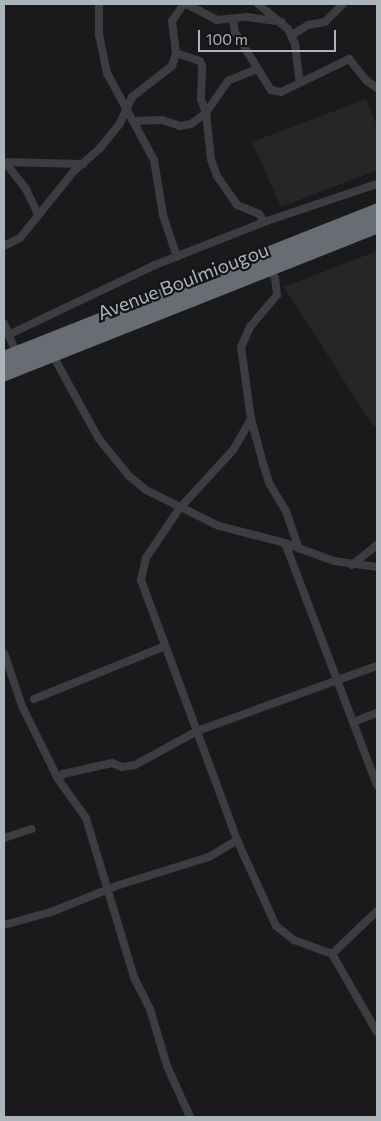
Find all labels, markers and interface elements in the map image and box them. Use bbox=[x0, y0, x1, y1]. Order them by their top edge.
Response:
scale bar bbox=[201, 20, 338, 52]
text: 100 m bbox=[206, 30, 248, 48]
street label: Avenue Boulmiougou bbox=[94, 238, 272, 324]

